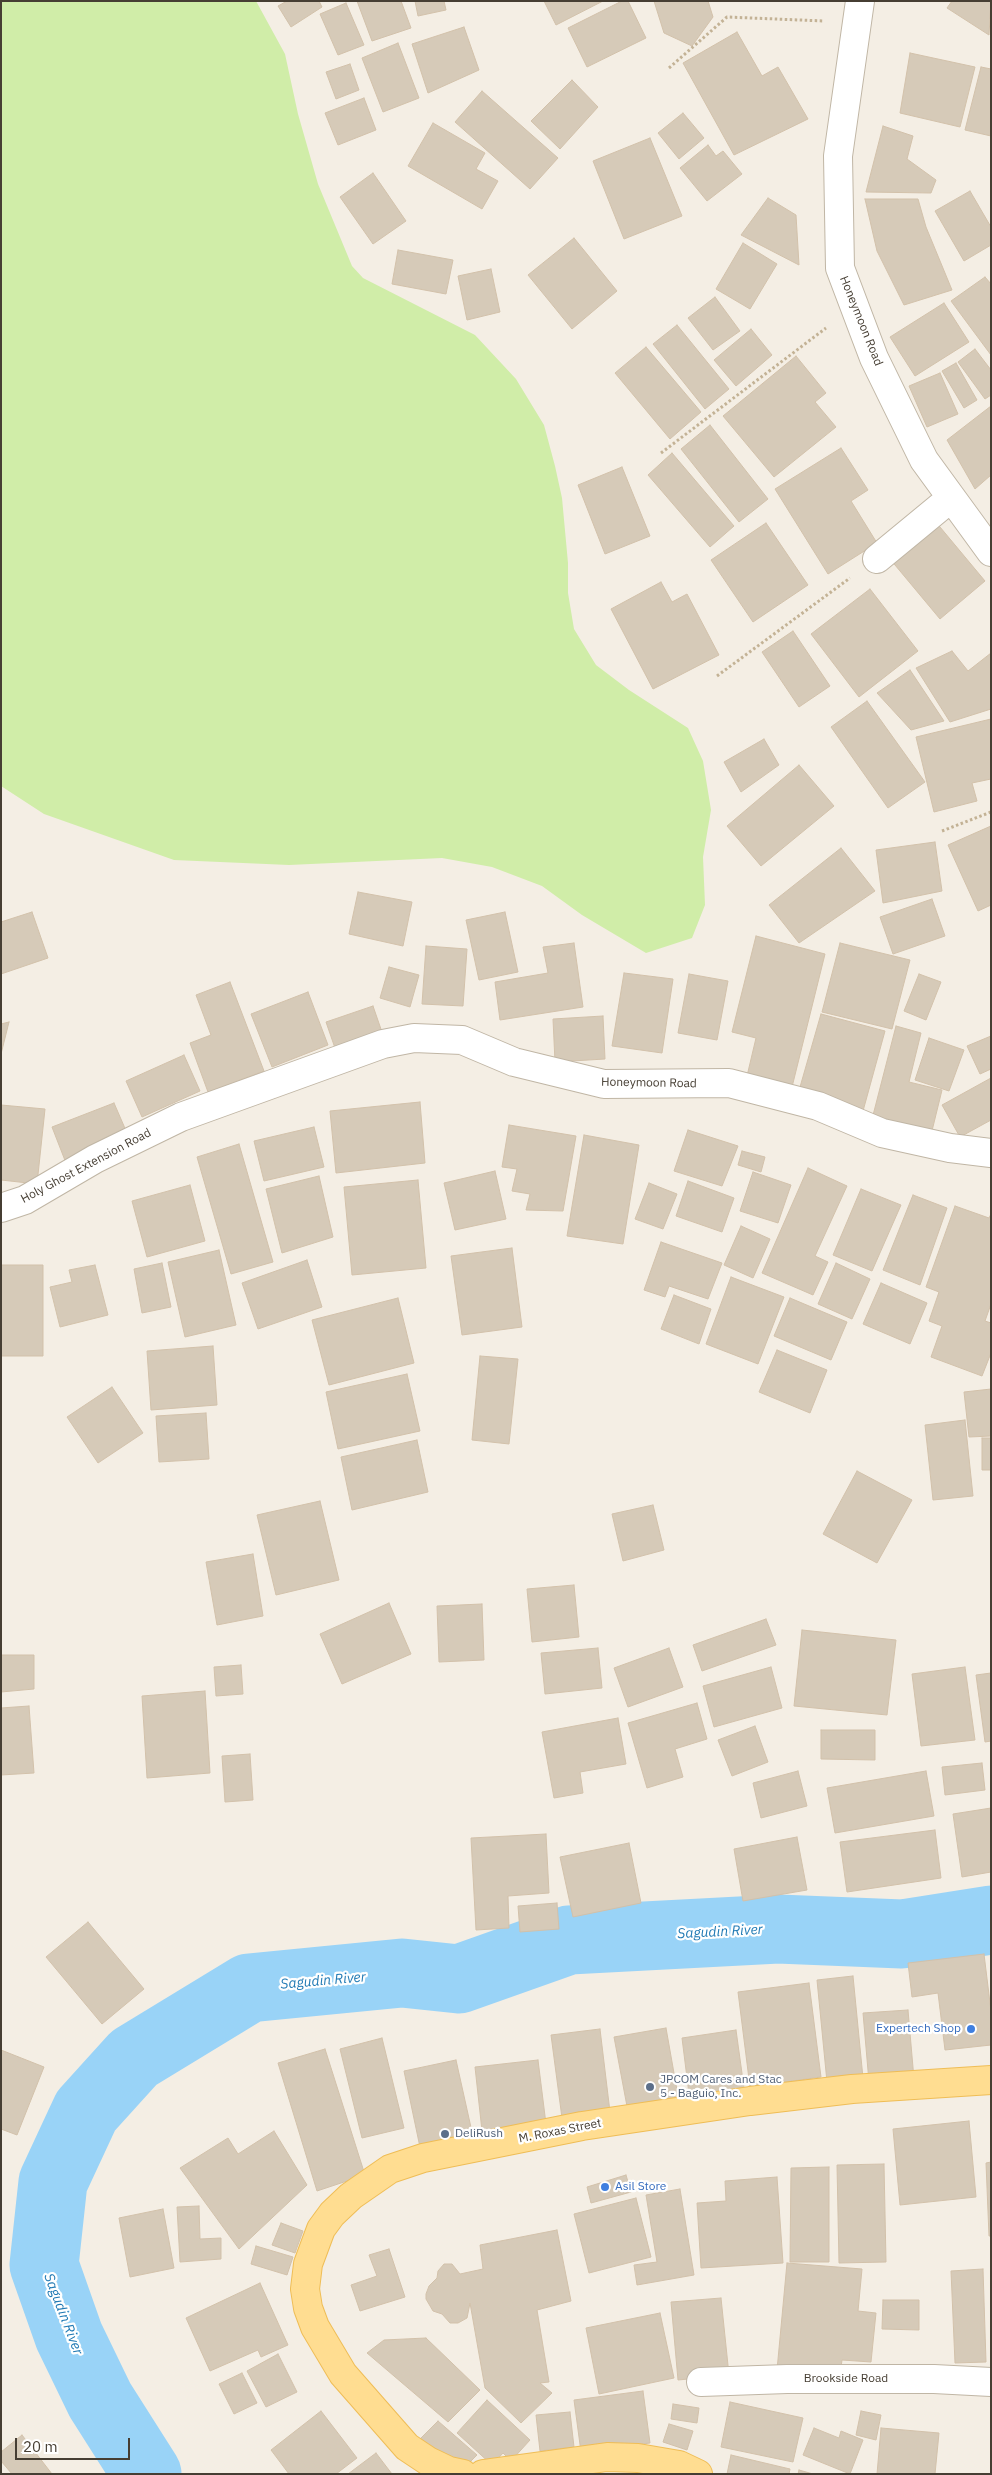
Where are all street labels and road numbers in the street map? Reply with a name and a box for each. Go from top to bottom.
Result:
street label: Honeymoon Road [836,274,886,368]
street label: Honeymoon Road [601,1075,697,1091]
street label: Holy Ghost Extension Road [18,1126,154,1206]
street label: M. Roxas Street [517,2116,603,2146]
street label: Brookside Road [804,2372,888,2386]

